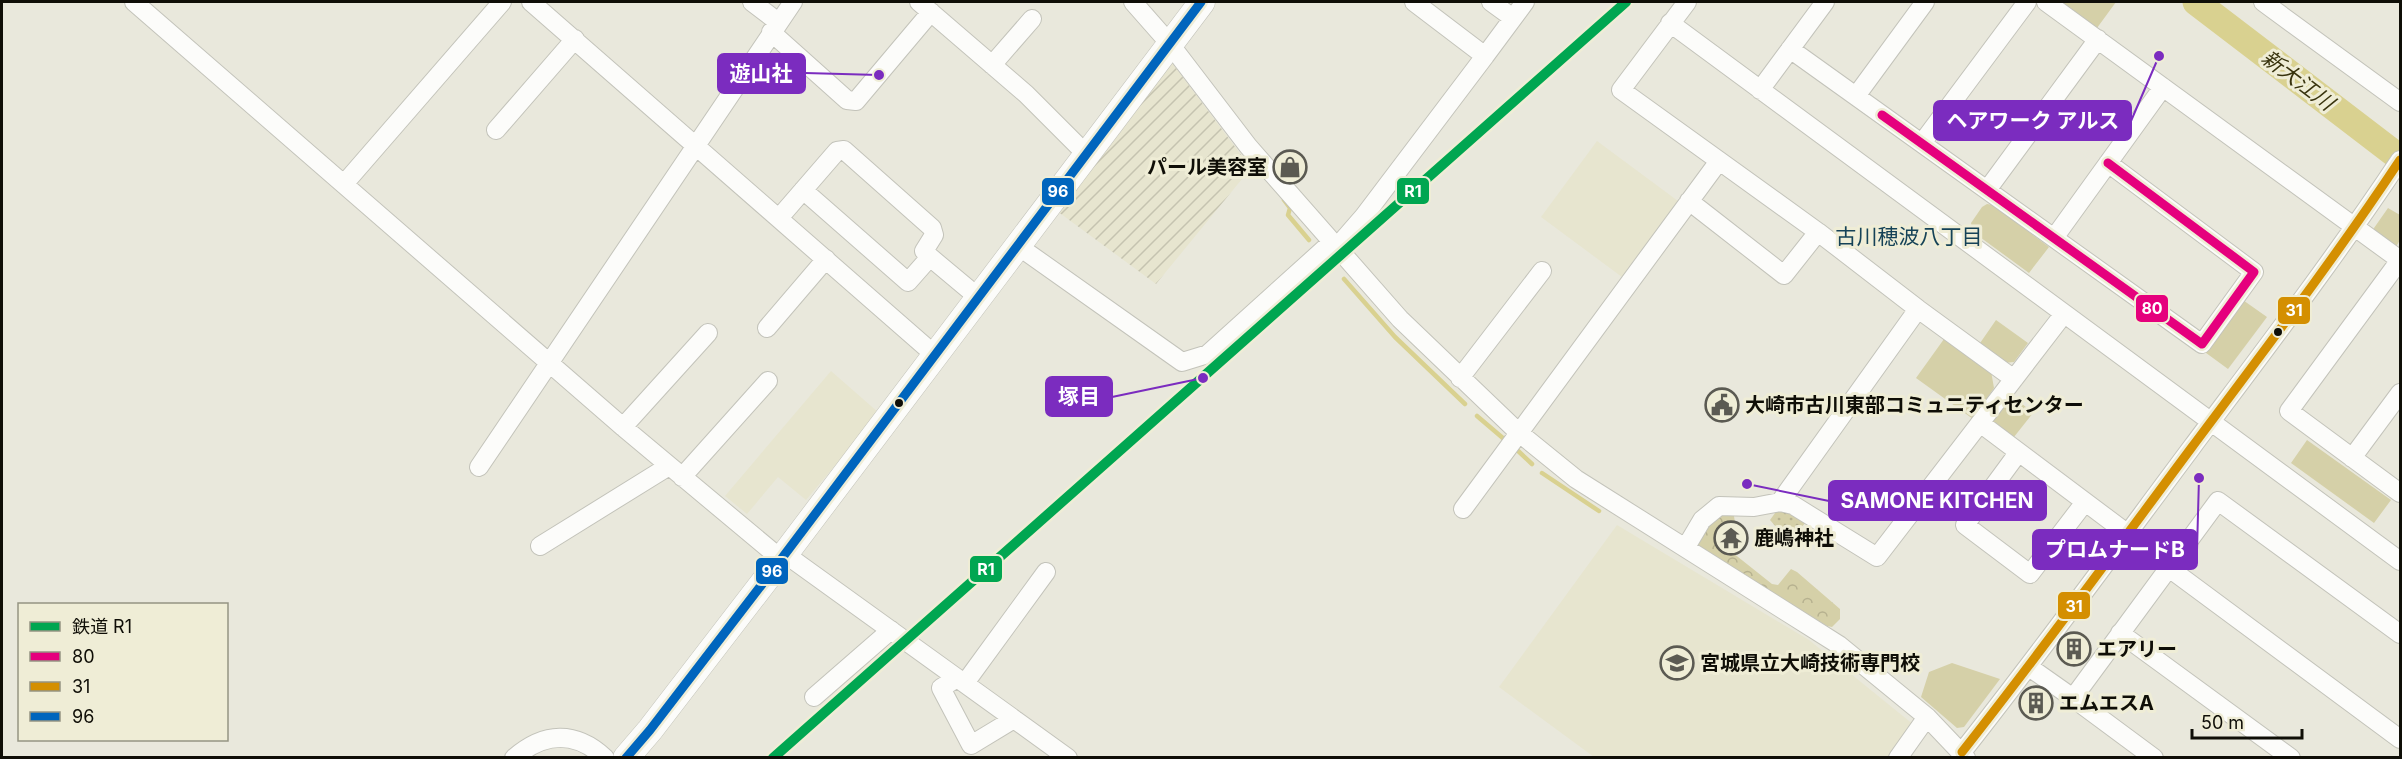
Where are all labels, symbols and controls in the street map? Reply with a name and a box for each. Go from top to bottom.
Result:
water label: 新大江川 [2257,45,2341,116]
callout: 遊山社 [718,54,805,93]
text: 遊山社 [730,61,793,86]
callout: ヘアワーク アルス [1934,101,2131,140]
text: ヘアワーク アルス [1947,108,2119,133]
shop icon: パール美容室 [1272,149,1308,185]
place label: パール美容室 [1147,155,1267,179]
line badge: 96 [1041,177,1075,206]
line badge: R1 [1396,177,1430,205]
text: 96 [1048,181,1068,201]
text: R1 [1404,181,1422,201]
district label: 古川穂波八丁目 [1836,224,1983,249]
line badge: 80 [2135,294,2169,323]
line badge: 31 [2277,296,2311,325]
text: 80 [2141,298,2163,318]
text: 31 [2285,300,2303,320]
unlabelled marker [2272,326,2284,338]
callout: 塚目 [1046,377,1112,416]
text: 塚目 [1058,384,1100,409]
public building icon: 大崎市古川東部コミュニティセンター [1704,387,1740,423]
place label: 大崎市古川東部コミュニティセンター [1745,393,2084,417]
unlabelled marker [893,397,905,409]
callout: SAMONE KITCHEN [1829,481,2046,520]
text: SAMONE KITCHEN [1841,488,2033,513]
temple icon: 鹿嶋神社 [1713,520,1749,556]
place label: 鹿嶋神社 [1754,526,1834,550]
callout: プロムナードB [2033,530,2197,569]
text: プロムナードB [2045,537,2185,562]
line badge: R1 [969,555,1003,583]
line badge: 96 [755,557,789,585]
text: R1 [977,559,995,579]
text: 96 [762,561,782,581]
line badge: 31 [2057,591,2091,620]
text: 31 [2065,596,2083,616]
legend [18,603,228,741]
text: 鉄道 R1 [72,616,132,637]
building icon: エアリー [2056,631,2092,667]
place label: エアリー [2097,637,2177,661]
school or university icon: 宮城県立大崎技術専門校 [1659,645,1695,681]
text: 80 [72,646,95,667]
place label: 宮城県立大崎技術専門校 [1700,651,1920,675]
text: 31 [72,676,90,697]
building icon: エムエスA [2018,685,2054,721]
place label: エムエスA [2059,691,2154,715]
scale bar [2192,702,2302,740]
text: 96 [72,706,94,727]
text: 50 m [2201,712,2244,733]

